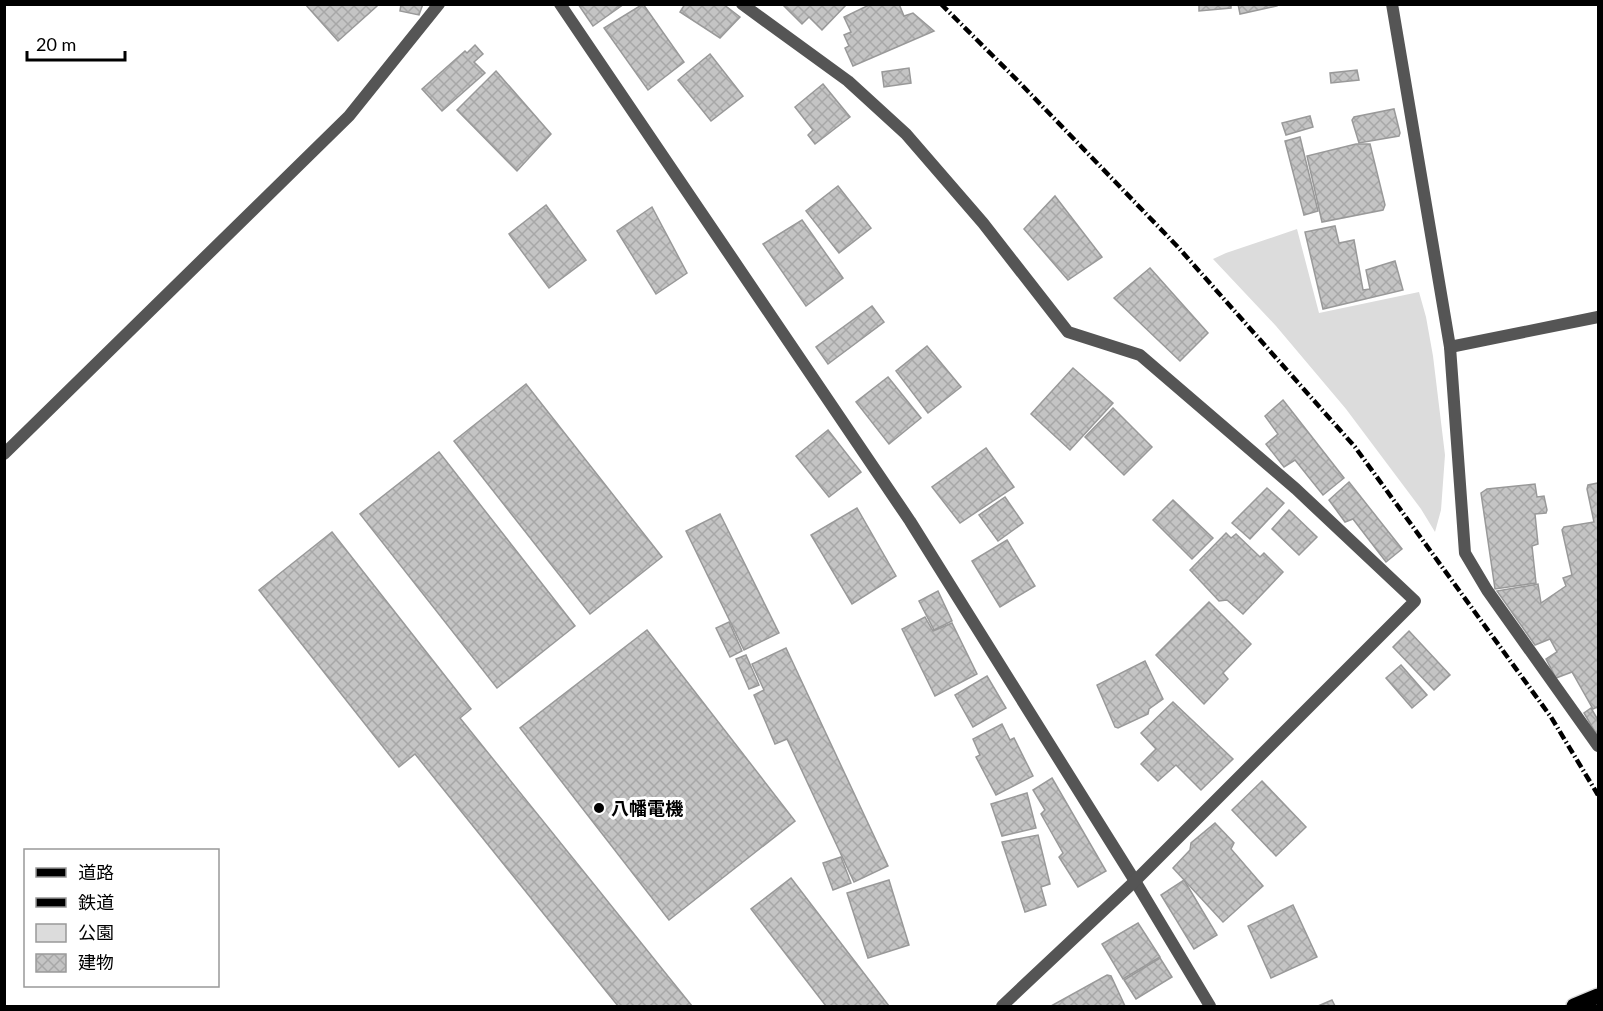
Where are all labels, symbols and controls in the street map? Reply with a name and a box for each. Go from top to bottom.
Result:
scale bar [27,24,124,62]
text: 20 m [36,33,76,55]
place label: 八幡電機 [611,797,684,819]
marker: 八幡電機 [592,801,606,815]
legend [24,849,219,987]
text: 道路 [78,861,114,883]
text: 鉄道 [78,891,114,913]
text: 公園 [78,921,114,943]
text: 建物 [78,951,114,973]

